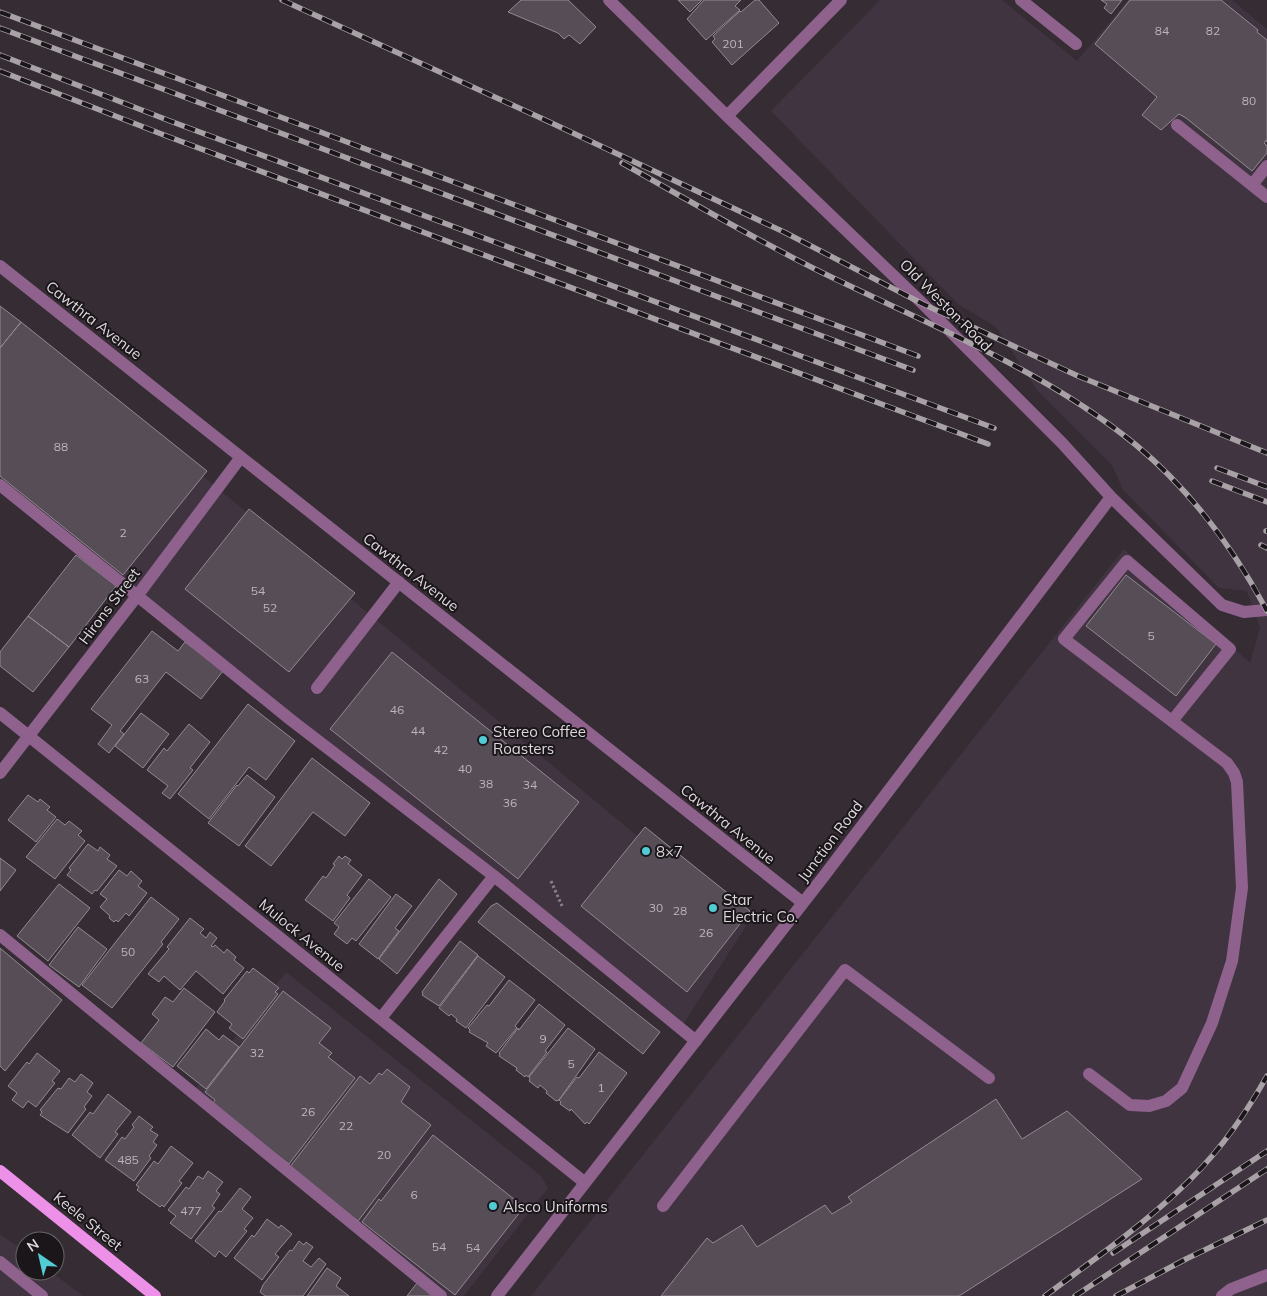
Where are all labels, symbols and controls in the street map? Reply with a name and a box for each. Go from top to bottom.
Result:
house number: 84 [1155,23,1169,38]
house number: 82 [1206,23,1220,38]
house number: 201 [722,36,744,51]
house number: 80 [1242,93,1256,108]
street label: Old Weston Road [896,255,996,355]
street label: Cawthra Avenue [42,277,146,363]
house number: 88 [54,439,68,454]
house number: 2 [119,525,127,540]
street label: Cawthra Avenue [359,529,463,615]
street label: Hirons Street [74,564,144,648]
house number: 54 [251,583,265,598]
house number: 52 [263,600,277,615]
house number: 5 [1147,628,1155,643]
house number: 63 [135,671,149,686]
house number: 46 [390,702,404,717]
place label: Stereo Coffee Roasters [493,722,586,758]
house number: 44 [411,723,425,738]
marker: Stereo Coffee Roasters [477,734,489,746]
house number: 42 [434,742,448,757]
house number: 40 [458,761,472,776]
house number: 38 [479,776,493,791]
house number: 34 [523,777,537,792]
street label: Cawthra Avenue [677,780,779,868]
house number: 36 [503,795,517,810]
street label: Junction Road [793,797,867,885]
place label: 8×7 [656,842,683,861]
marker: 8×7 [640,845,652,857]
place label: Star Electric Co. [723,890,798,926]
street label: Mulock Avenue [255,895,349,975]
house number: 30 [649,900,663,915]
marker: Star Electric Co. [707,902,719,914]
house number: 28 [673,903,687,918]
house number: 26 [699,925,713,940]
house number: 50 [121,944,135,959]
house number: 9 [539,1031,547,1046]
house number: 32 [250,1045,264,1060]
house number: 5 [567,1056,575,1071]
house number: 1 [597,1080,605,1095]
house number: 26 [301,1104,315,1119]
house number: 22 [339,1118,353,1133]
house number: 20 [377,1147,391,1162]
house number: 485 [117,1152,139,1167]
house number: 6 [410,1187,418,1202]
street label: Keele Street [50,1188,126,1254]
place label: Alsco Uniforms [503,1197,608,1216]
marker: Alsco Uniforms [487,1200,499,1212]
house number: 477 [180,1203,202,1218]
north arrow [15,1231,65,1281]
text: N [23,1235,42,1256]
house number: 54 [432,1239,446,1254]
house number: 54 [466,1240,480,1255]

